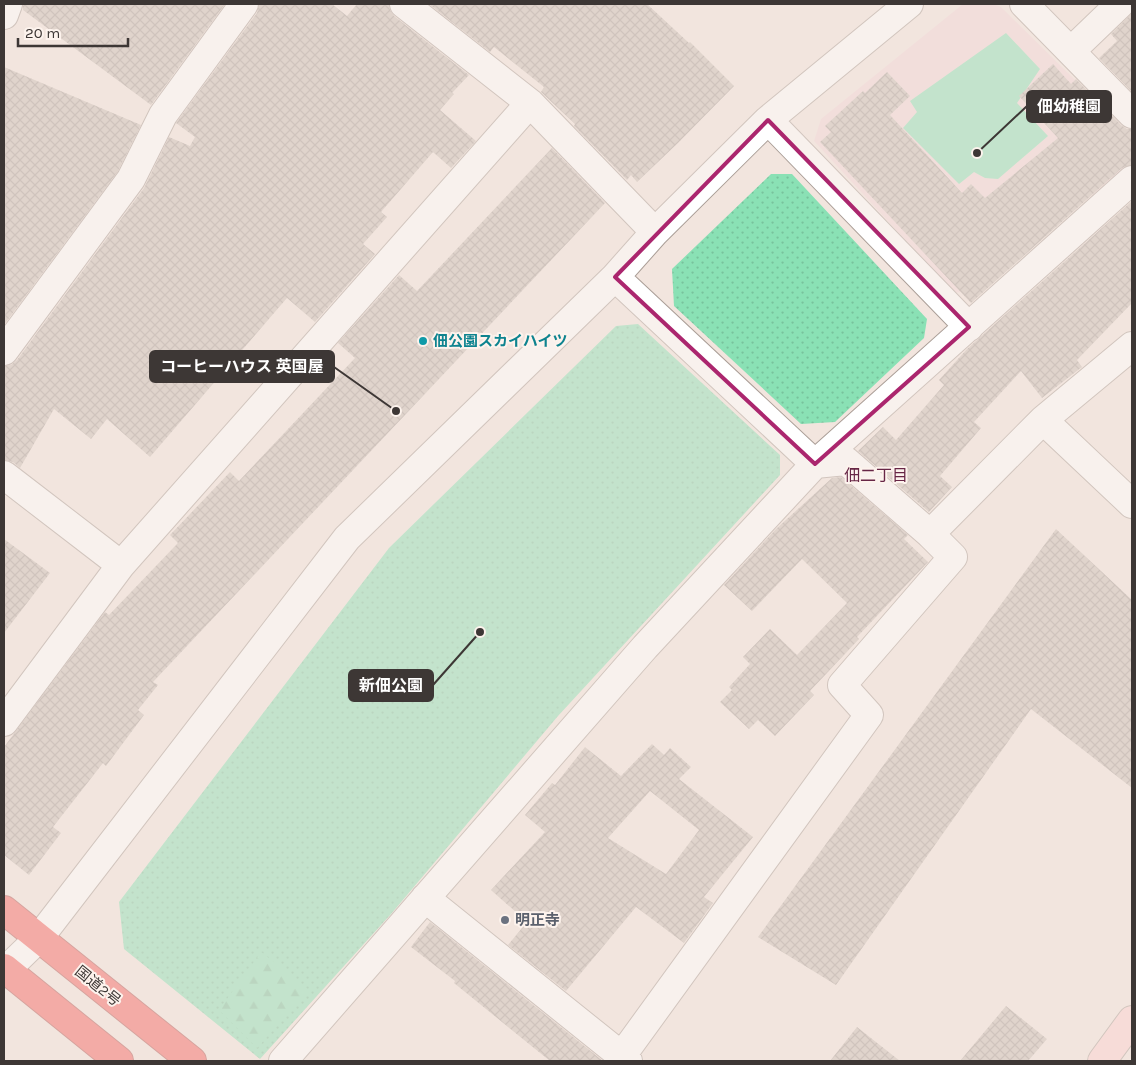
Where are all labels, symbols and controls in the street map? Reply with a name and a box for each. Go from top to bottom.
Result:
scale bar [18,15,128,47]
text: 20 m [25,24,60,42]
callout: 佃幼稚園 [1027,91,1111,122]
text: 佃幼稚園 [1037,97,1101,116]
place label: 佃公園スカイハイツ [433,332,567,350]
marker: 佃公園スカイハイツ [417,335,429,347]
callout: コーヒーハウス 英国屋 [150,351,334,382]
text: コーヒーハウス 英国屋 [160,357,324,376]
district label: 佃二丁目 [844,466,908,485]
callout: 新佃公園 [349,670,433,701]
text: 新佃公園 [359,676,423,695]
place label: 明正寺 [515,911,560,929]
marker: 明正寺 [499,914,511,926]
street label: 国道2号 [71,962,125,1010]

